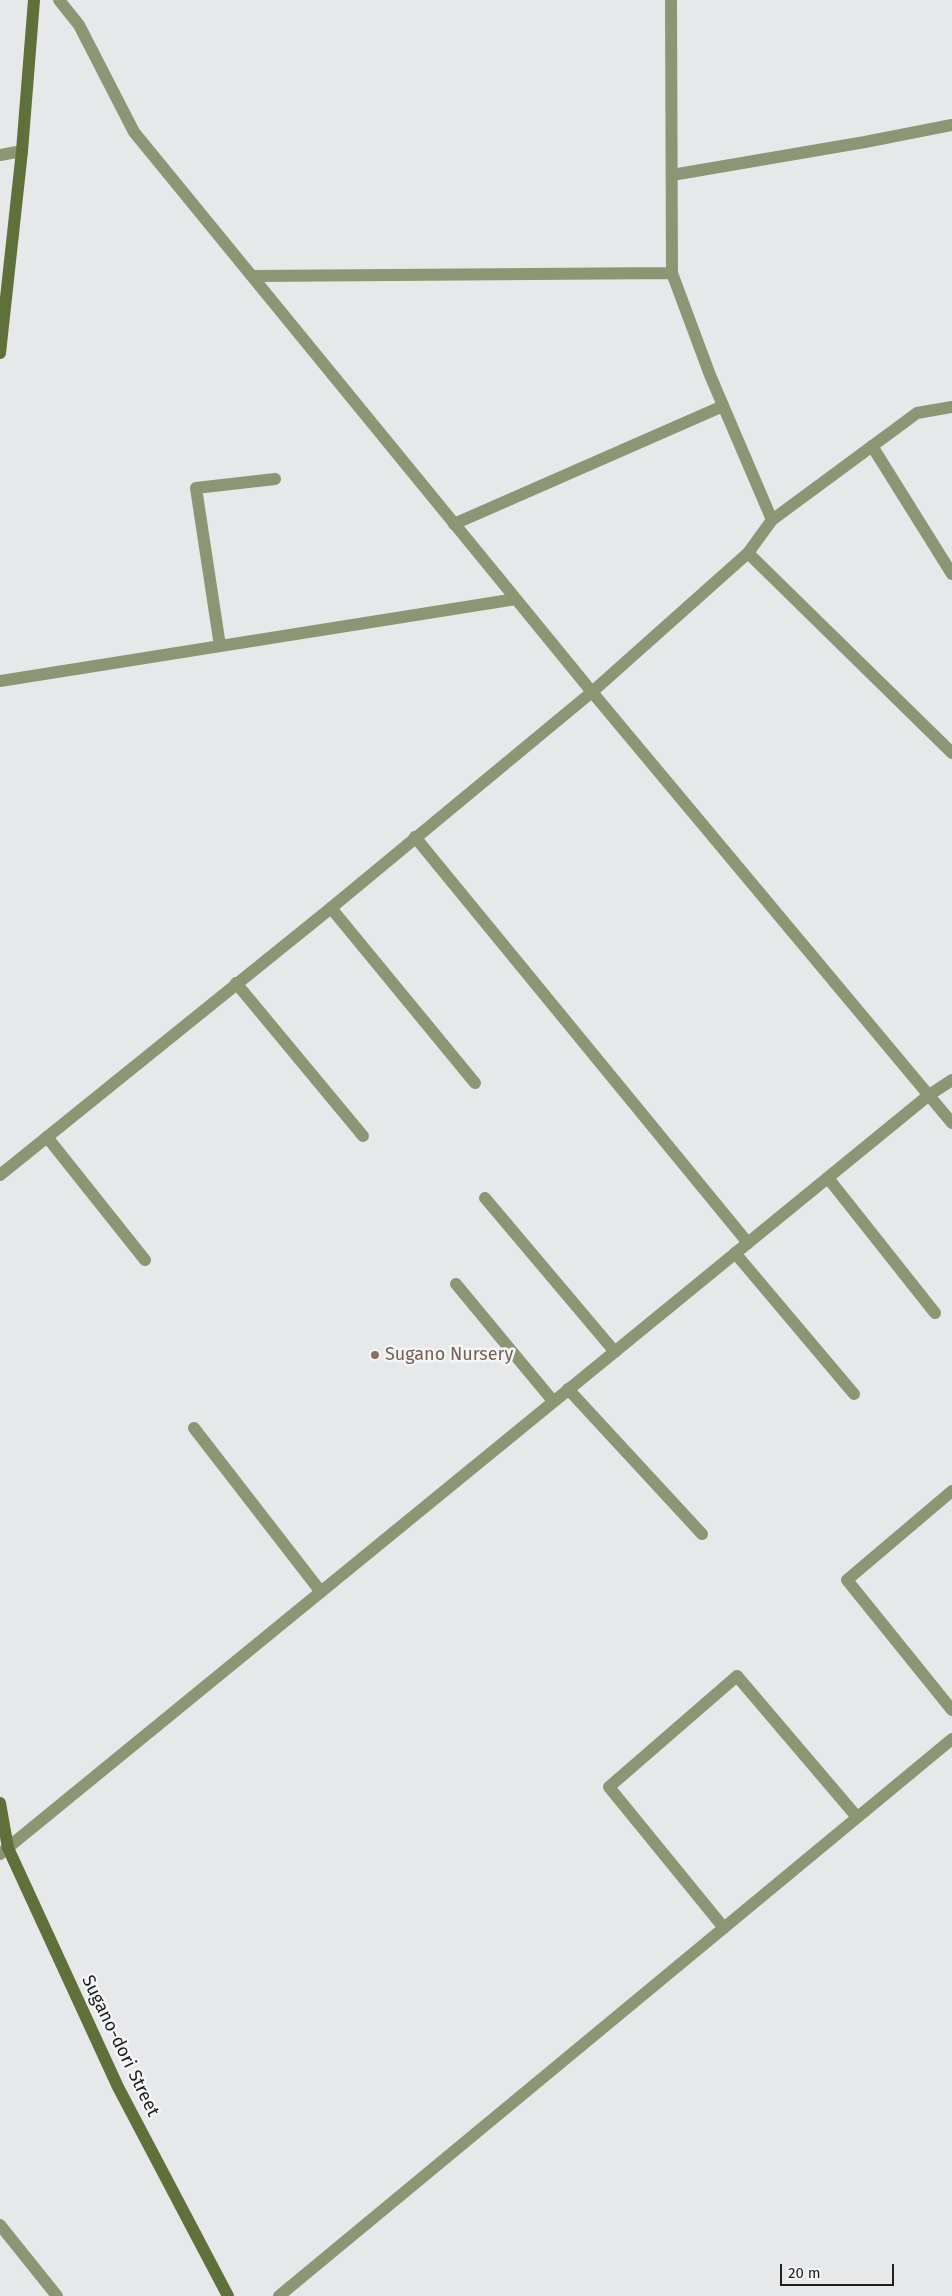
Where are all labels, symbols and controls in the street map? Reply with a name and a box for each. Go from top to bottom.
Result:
place label: Sugano Nursery [385,1344,513,1366]
marker: Sugano Nursery [369,1349,381,1361]
street label: Sugano-dori Street [76,1972,164,2120]
scale bar [782,2254,896,2286]
text: 20 m [788,2264,821,2282]

